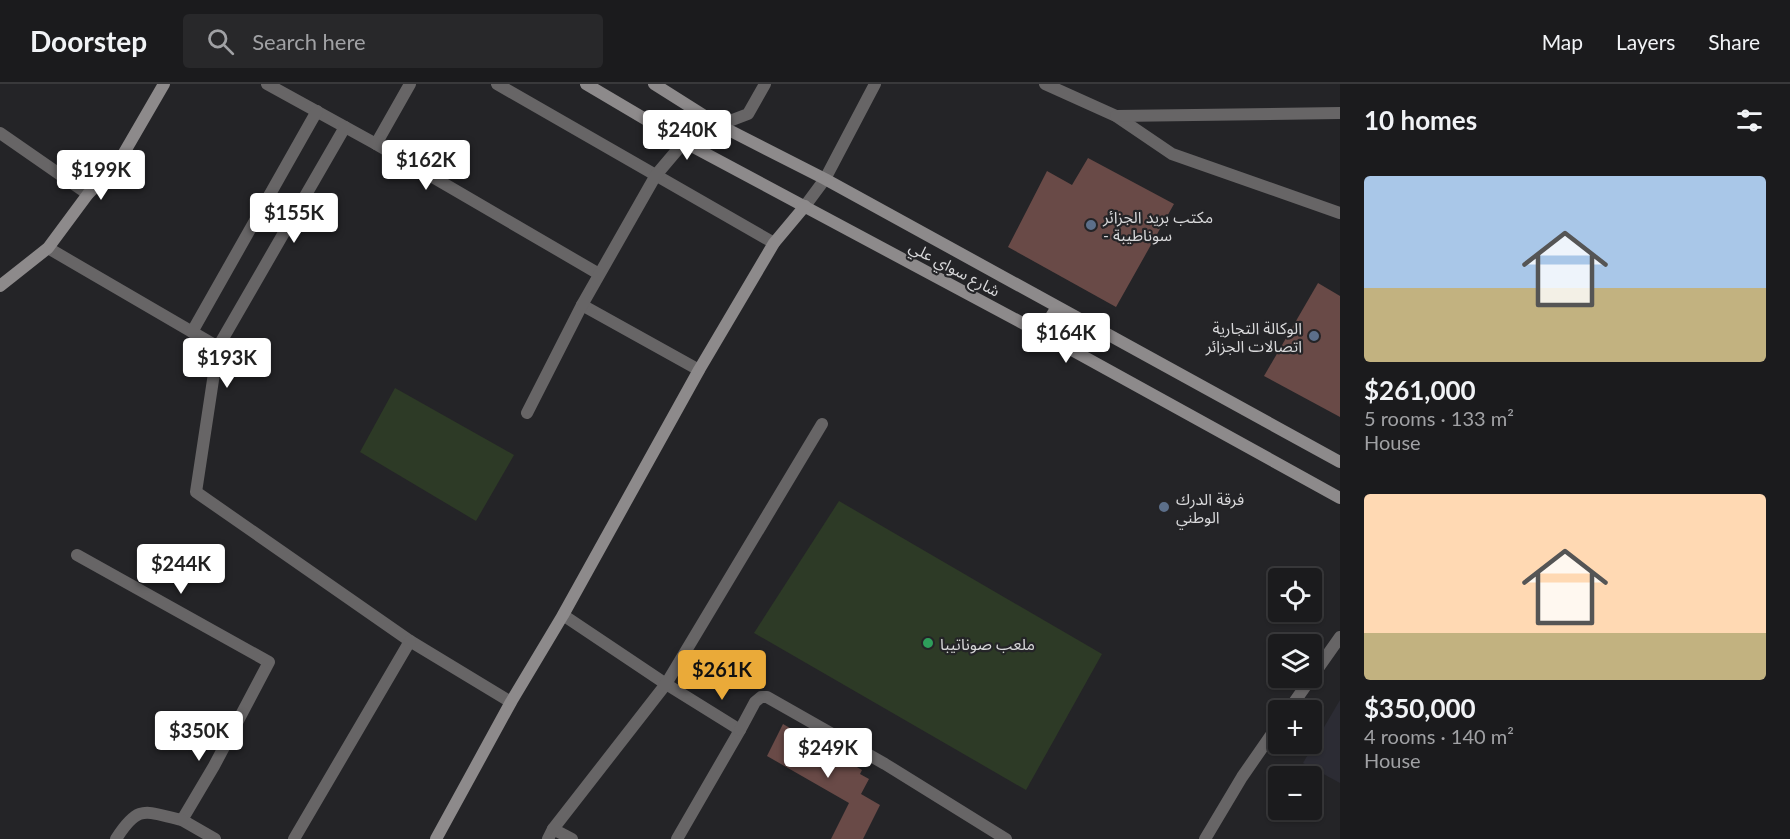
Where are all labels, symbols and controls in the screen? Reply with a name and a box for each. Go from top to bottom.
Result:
search box [183,14,603,68]
text: Doorstep [30,24,147,58]
icon: search [204,25,237,58]
text: Search here [252,28,366,55]
text: Map [1542,29,1583,54]
text: Layers [1616,29,1675,54]
text: Share [1708,29,1760,54]
text: 10 homes [1364,104,1477,136]
icon: filters [1733,104,1766,137]
pin: $240K [645,110,729,161]
text: $240K [657,117,717,141]
pin: $162K [384,140,468,191]
text: $162K [396,147,456,171]
pin: $199K [59,150,143,201]
text: $199K [71,157,131,181]
pin: $155K [252,193,336,244]
text: $155K [264,200,324,224]
place label: مكتب بريد الجزائر - سوناطيبة [1102,207,1213,245]
icon: home [1511,215,1619,323]
marker: مكتب بريد الجزائر - سوناطيبة [1084,218,1098,232]
street label: شارع سواي علي [904,236,1004,303]
pin: $164K [1024,313,1108,364]
place label: الوكالة التجارية اتصالات الجزائر [1205,318,1302,356]
text: $164K [1036,320,1096,344]
marker: الوكالة التجارية اتصالات الجزائر [1307,329,1321,343]
pin: $193K [185,338,269,389]
text: $193K [197,345,257,369]
text: $261,000 [1364,374,1476,406]
text: 5 rooms · 133 m² [1364,406,1514,430]
text: House [1364,430,1421,454]
place label: فرقة الدرك الوطني [1176,489,1244,529]
marker: فرقة الدرك الوطني [1157,500,1171,514]
icon: home [1511,533,1619,641]
pin: $244K [139,544,223,595]
text: $244K [151,551,211,575]
map controls [1268,568,1322,820]
button: locate [1268,568,1322,622]
place label: ملعب صوناتيبا [940,634,1035,654]
button: layers [1268,634,1322,688]
marker: ملعب صوناتيبا [921,636,935,650]
pin: $261K [680,650,764,701]
text: $261K [692,657,752,681]
text: $350,000 [1364,692,1476,724]
button: + [1268,700,1322,754]
pin: $350K [157,711,241,762]
text: $350K [169,718,229,742]
text: 4 rooms · 140 m² [1364,724,1514,748]
pin: $249K [786,728,870,779]
text: $249K [798,735,858,759]
text: House [1364,748,1421,772]
button: − [1268,766,1322,820]

